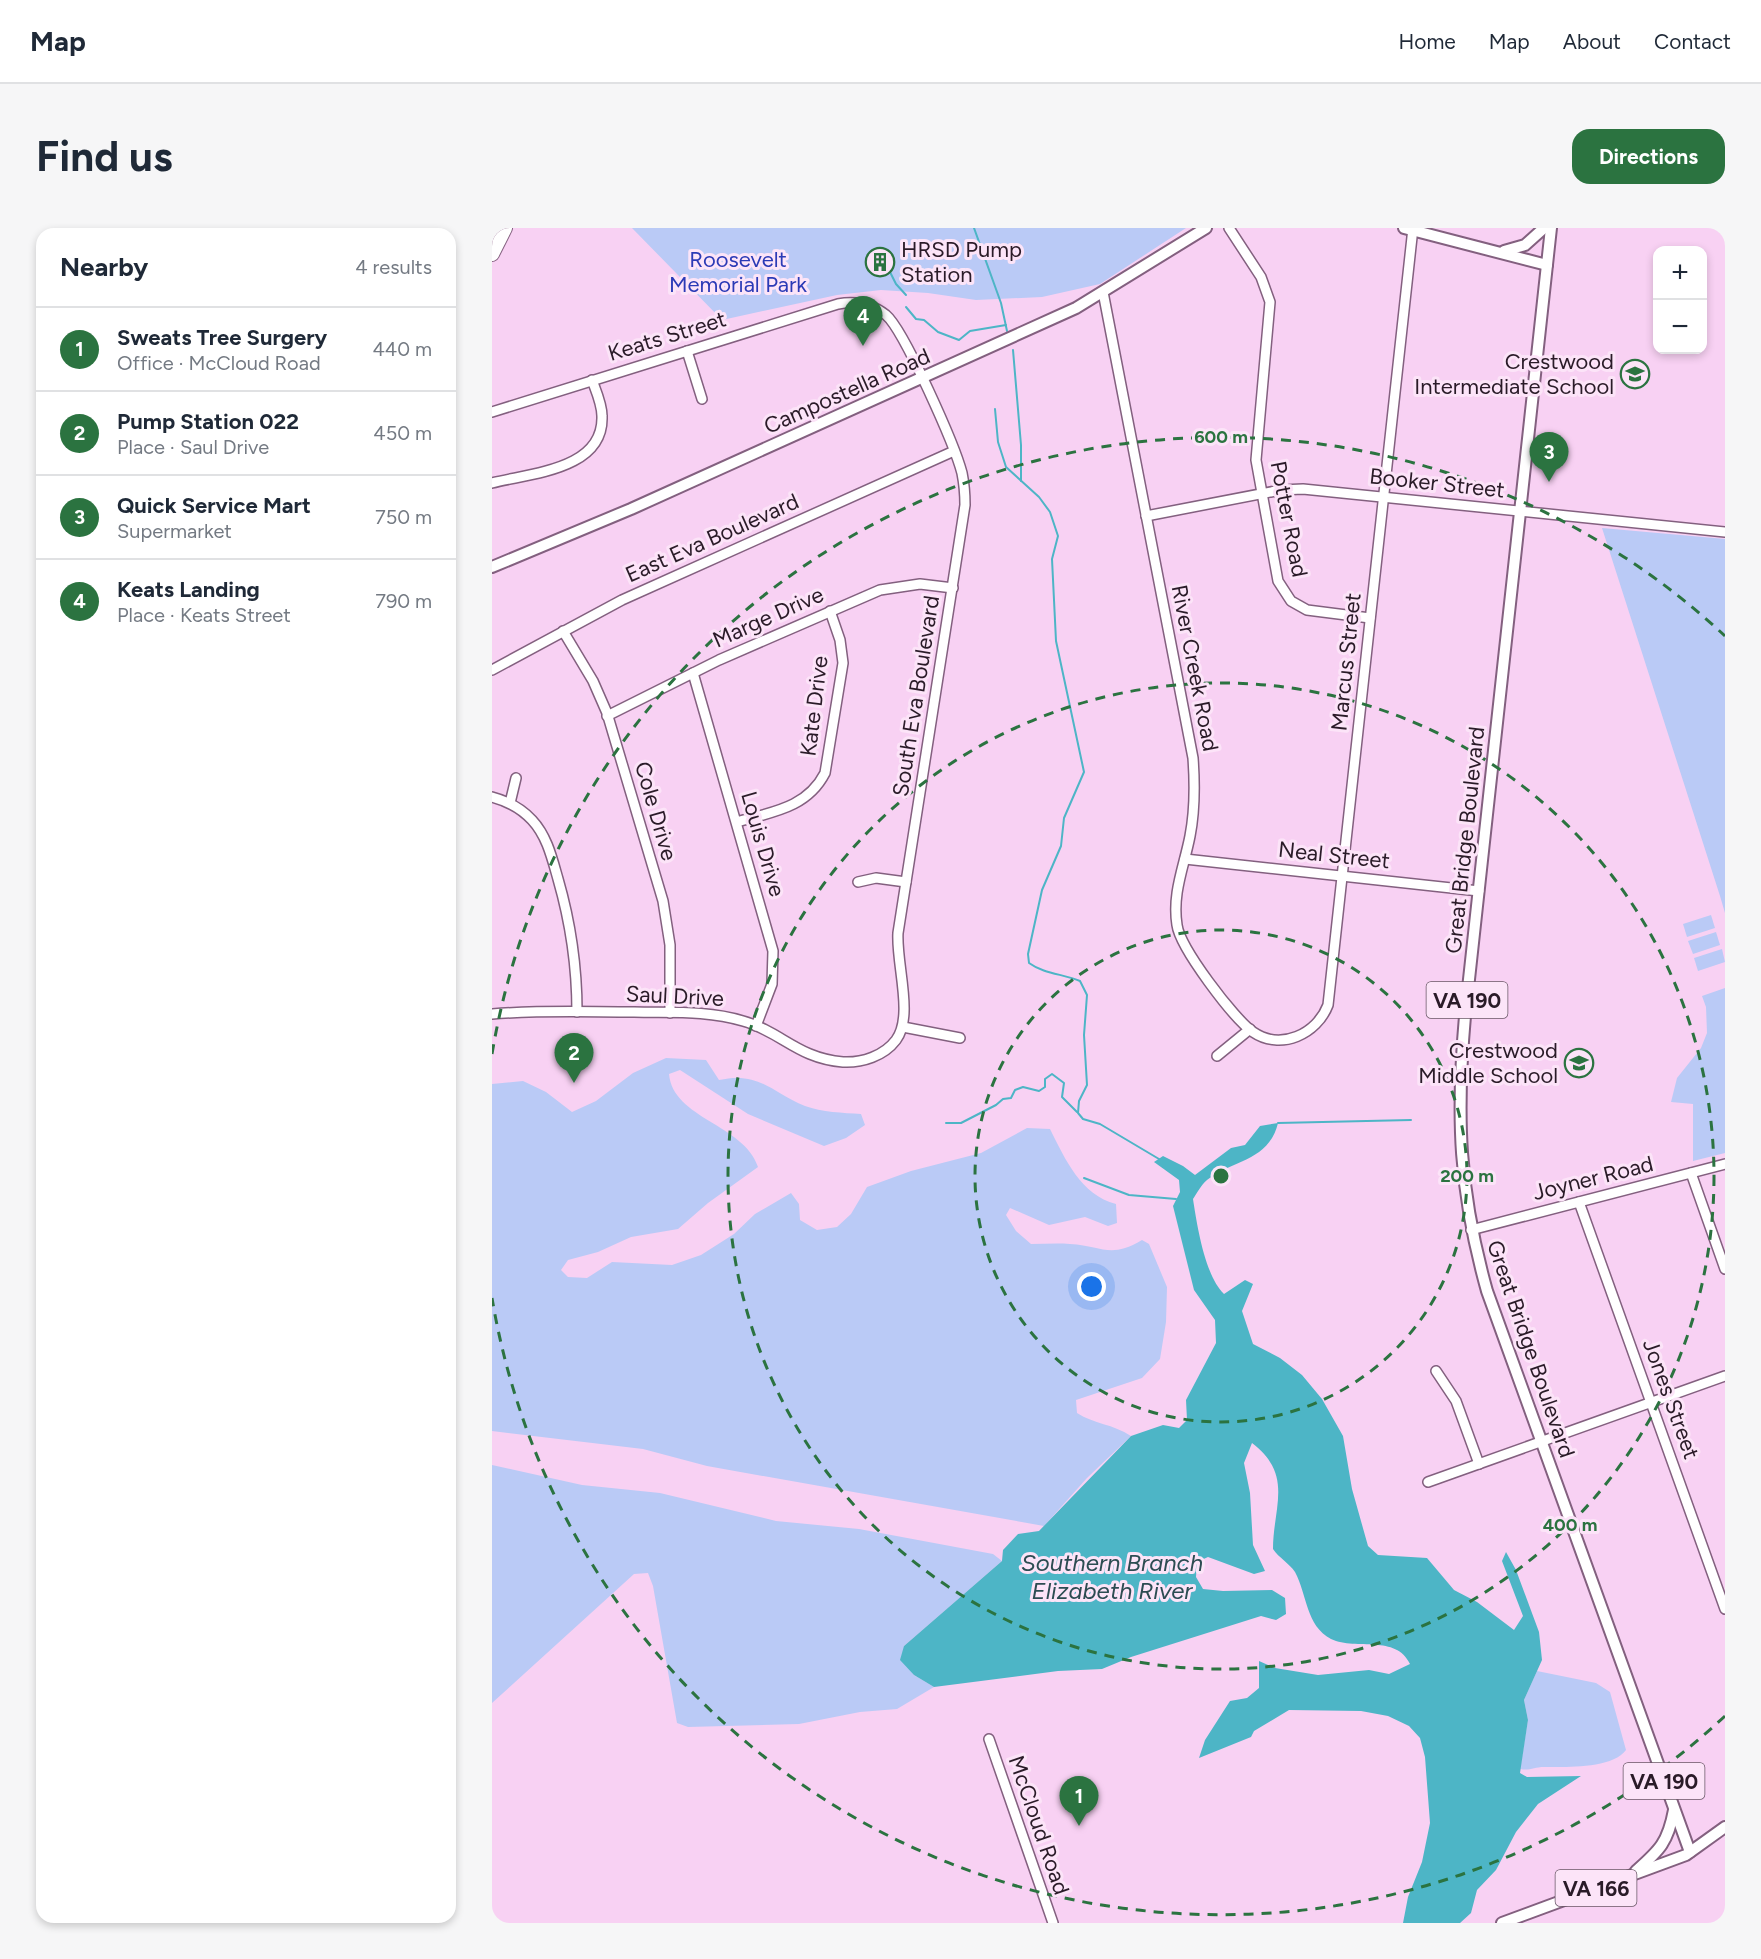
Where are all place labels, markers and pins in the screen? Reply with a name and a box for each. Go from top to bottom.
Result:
place label: HRSD Pump Station [901,236,1022,288]
building icon: HRSD Pump Station [864,246,896,278]
pin: 4 [844,296,883,346]
place label: Crestwood Intermediate School [1414,348,1614,400]
school or university icon: Crestwood Intermediate School [1619,358,1651,390]
pin: 3 [1530,432,1568,482]
pin: 2 [554,1034,593,1083]
place label: Crestwood Middle School [1418,1037,1558,1089]
school or university icon: Crestwood Middle School [1563,1047,1595,1079]
centre of rings [1211,1166,1231,1186]
pin: 1 [1060,1776,1098,1826]

